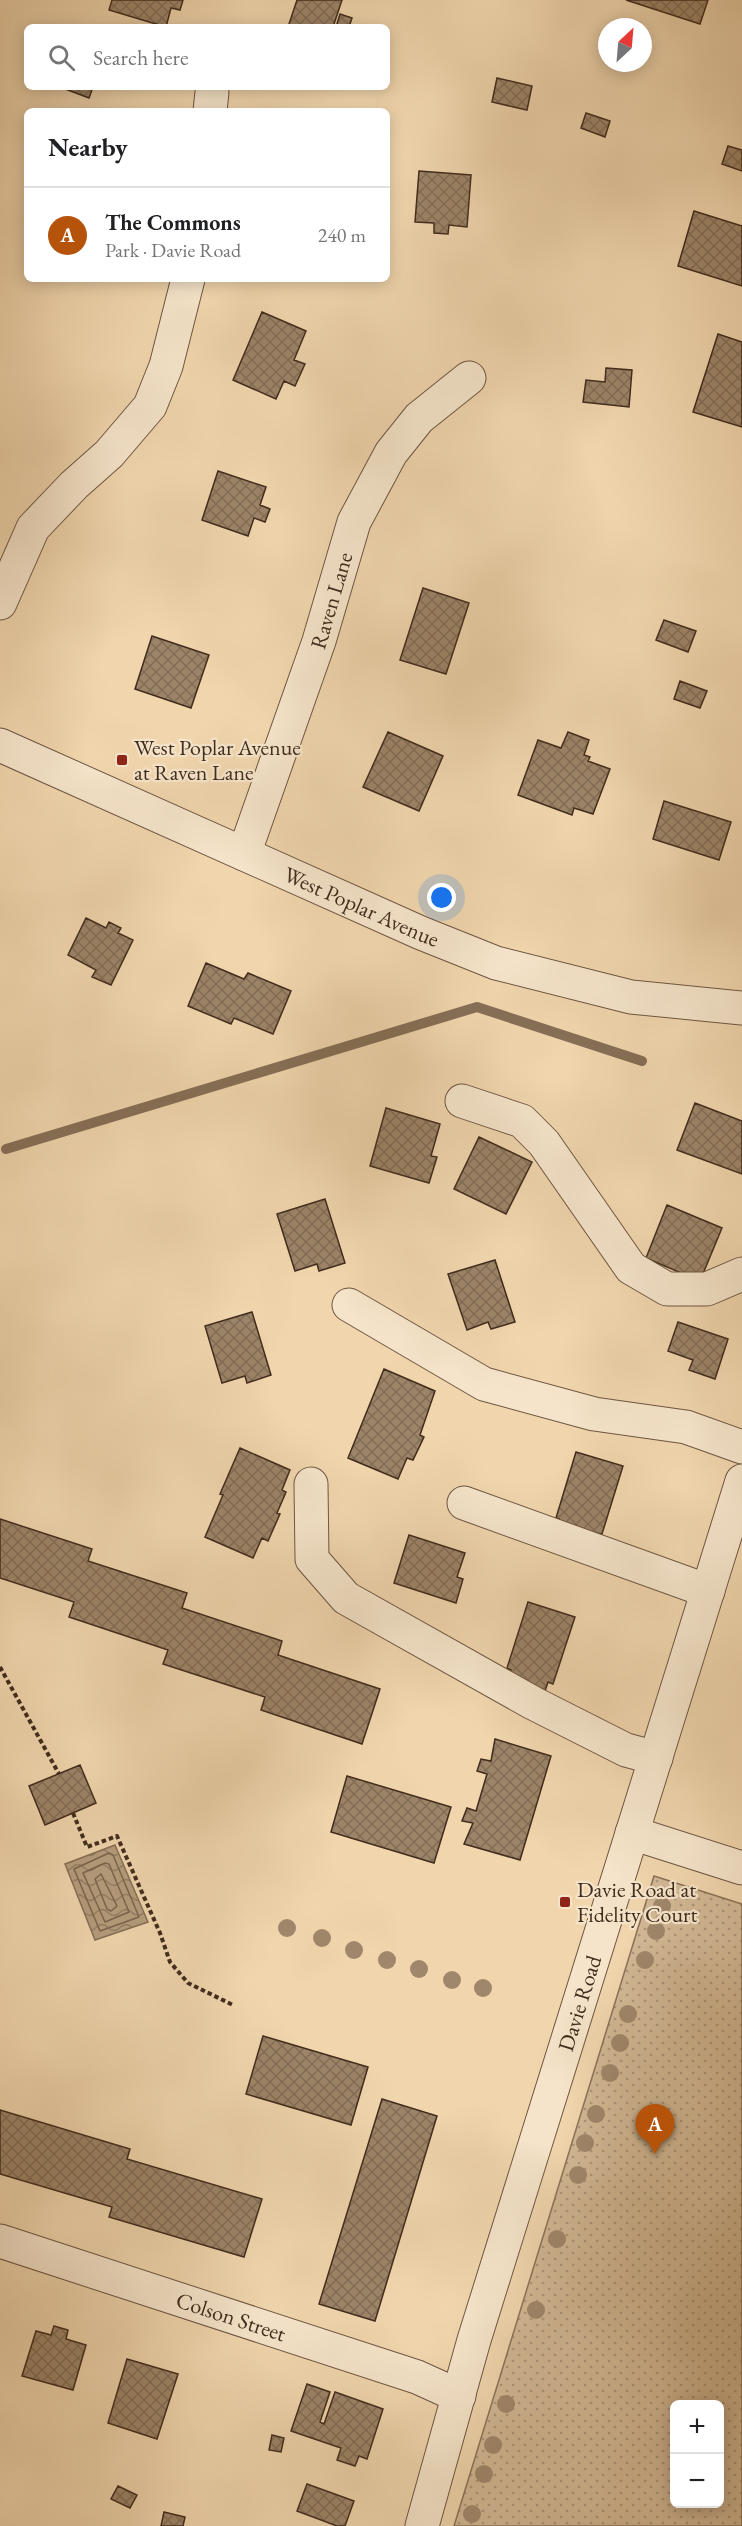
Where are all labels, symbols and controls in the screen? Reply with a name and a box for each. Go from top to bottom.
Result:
north arrow [598,18,652,72]
search box [24,24,390,90]
icon: search [45,41,78,74]
text: Search here [93,43,188,72]
text: Nearby [48,130,128,164]
text: The Commons [105,208,241,237]
text: A [60,222,75,248]
text: 240 m [318,222,366,248]
text: Park · Davie Road [105,237,241,263]
street label: Raven Lane [303,548,359,653]
place label: West Poplar Avenue at Raven Lane [134,733,301,787]
marker: West Poplar Avenue at Raven Lane [115,753,129,767]
street label: West Poplar Avenue [279,860,444,954]
your location [427,883,456,912]
place label: Davie Road at Fidelity Court [577,1875,697,1929]
marker: Davie Road at Fidelity Court [558,1895,572,1909]
street label: Davie Road [551,1951,608,2055]
pin: A [636,2104,674,2154]
street label: Colson Street [172,2285,290,2348]
map controls [670,2400,724,2508]
button: + [670,2400,724,2454]
button: − [670,2454,724,2508]

